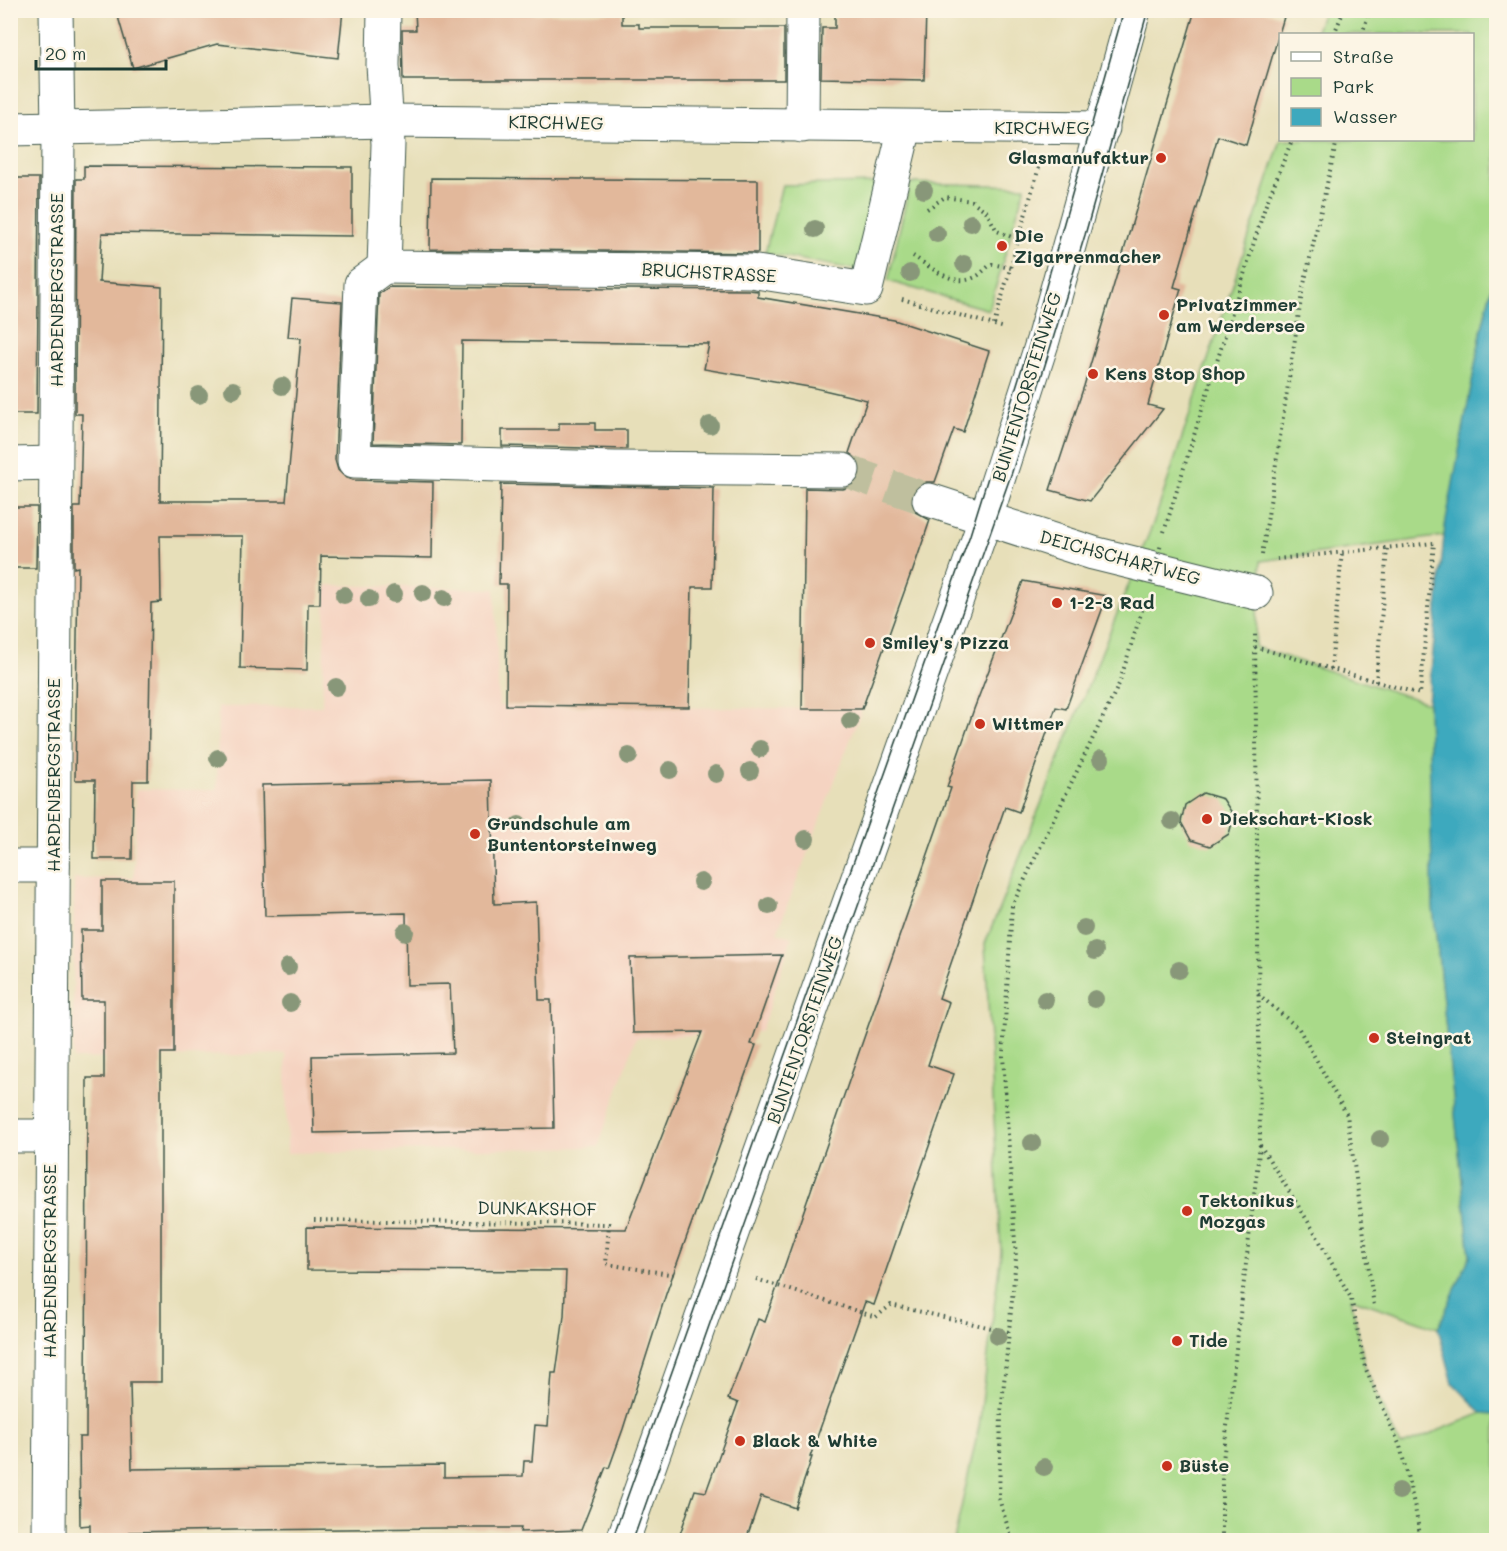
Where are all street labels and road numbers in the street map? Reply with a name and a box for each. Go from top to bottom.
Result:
street label: KIRCHWEG [508,109,604,135]
street label: KIRCHWEG [994,115,1090,139]
street label: HARDENBERGSTRASSE [44,193,68,387]
street label: BRUCHSTRASSE [641,256,777,288]
street label: BUNTENTORSTEINWEG [986,289,1066,484]
street label: DEICHSCHARTWEG [1037,524,1203,590]
street label: HARDENBERGSTRASSE [41,678,65,872]
street label: BUNTENTORSTEINWEG [761,933,847,1127]
street label: HARDENBERGSTRASSE [37,1164,61,1358]
street label: DUNKAKSHOF [477,1195,597,1221]

